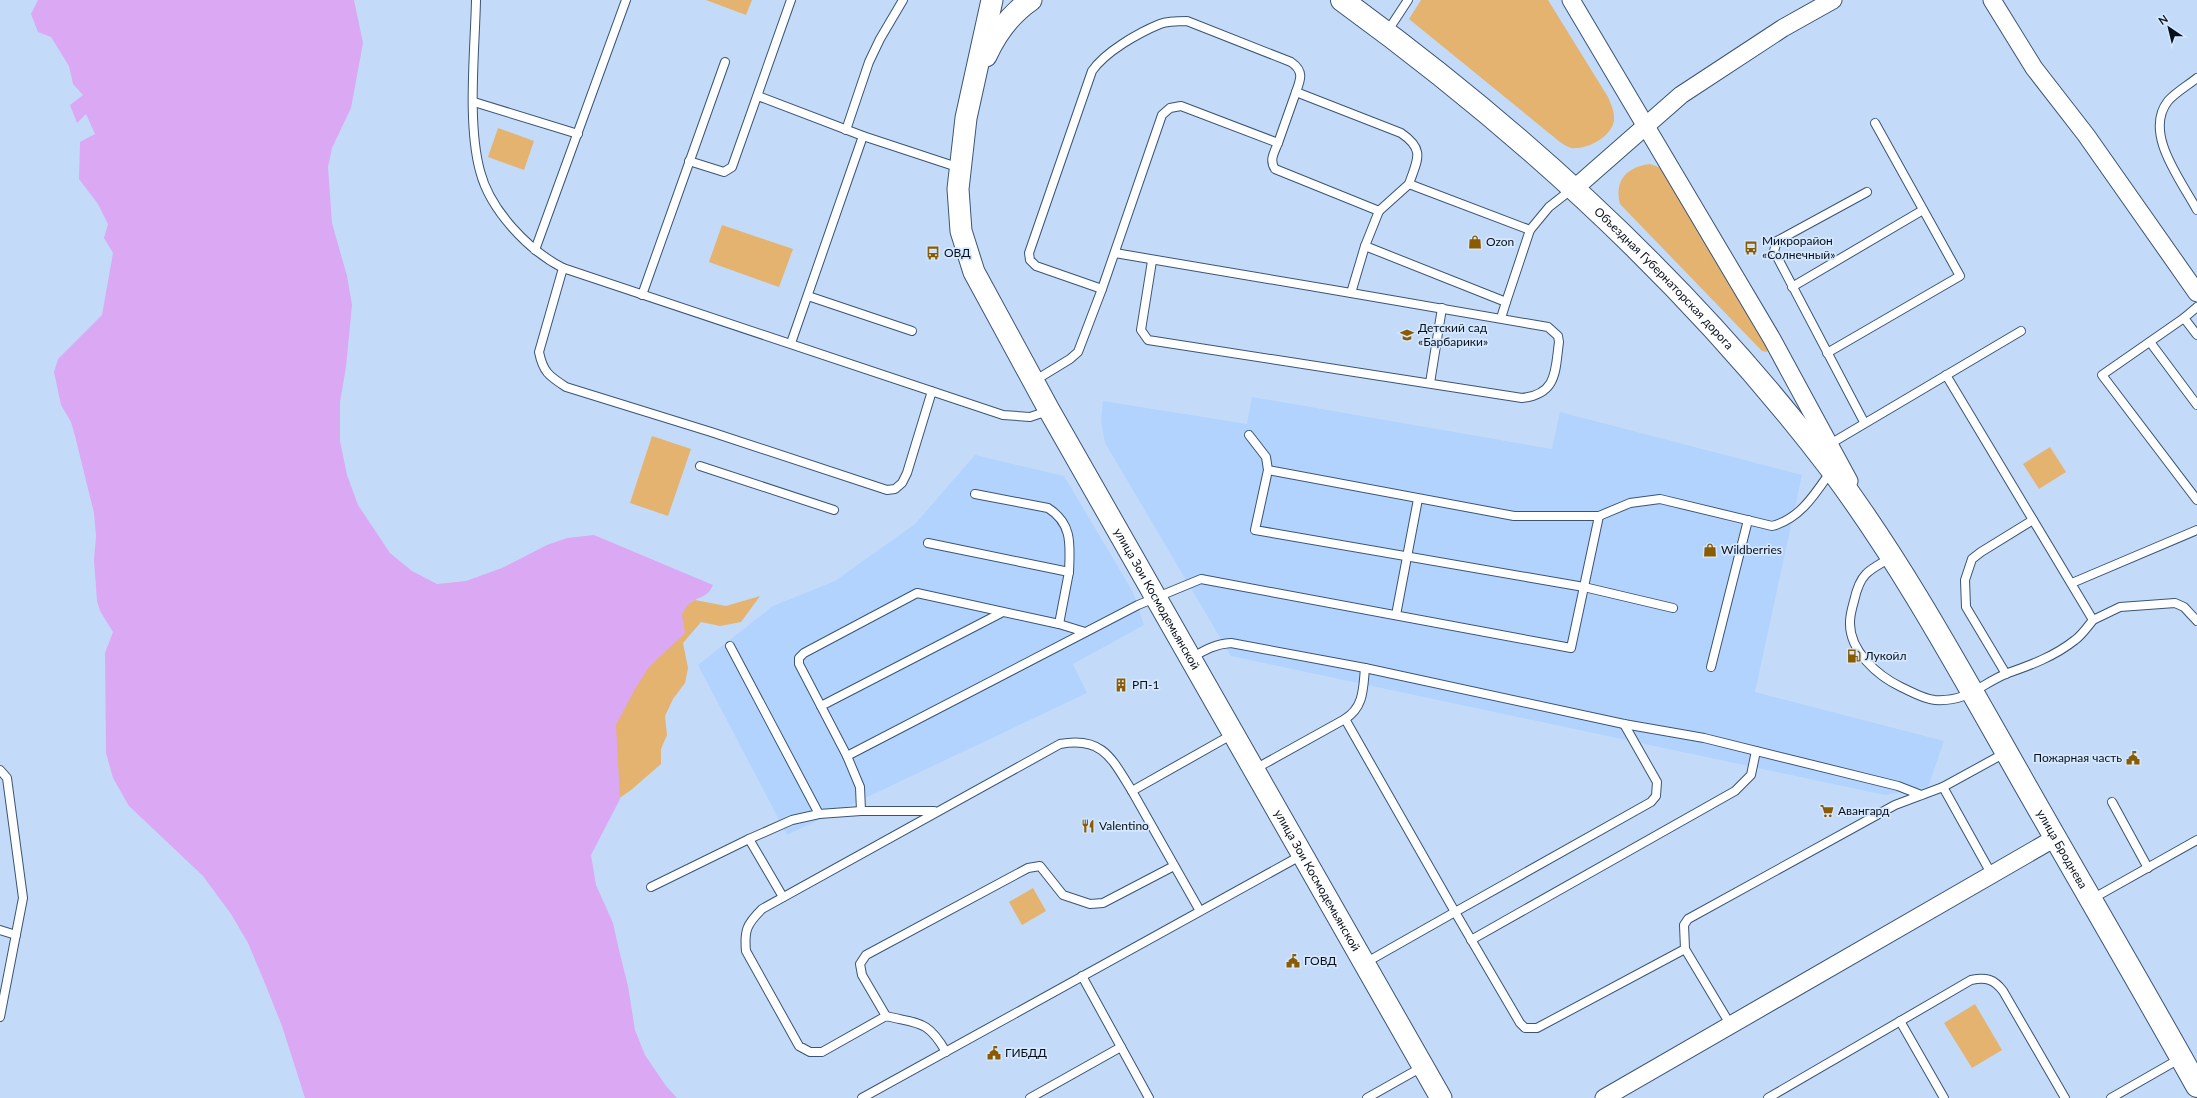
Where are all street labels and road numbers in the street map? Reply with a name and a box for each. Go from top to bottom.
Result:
street label: Объездная Губернаторская дорога [1591,204,1737,352]
street label: улица Зои Космодемьянской [1111,525,1203,672]
street label: улица Зои Космодемьянской [1271,807,1364,954]
street label: улица Броднева [2034,807,2091,891]

